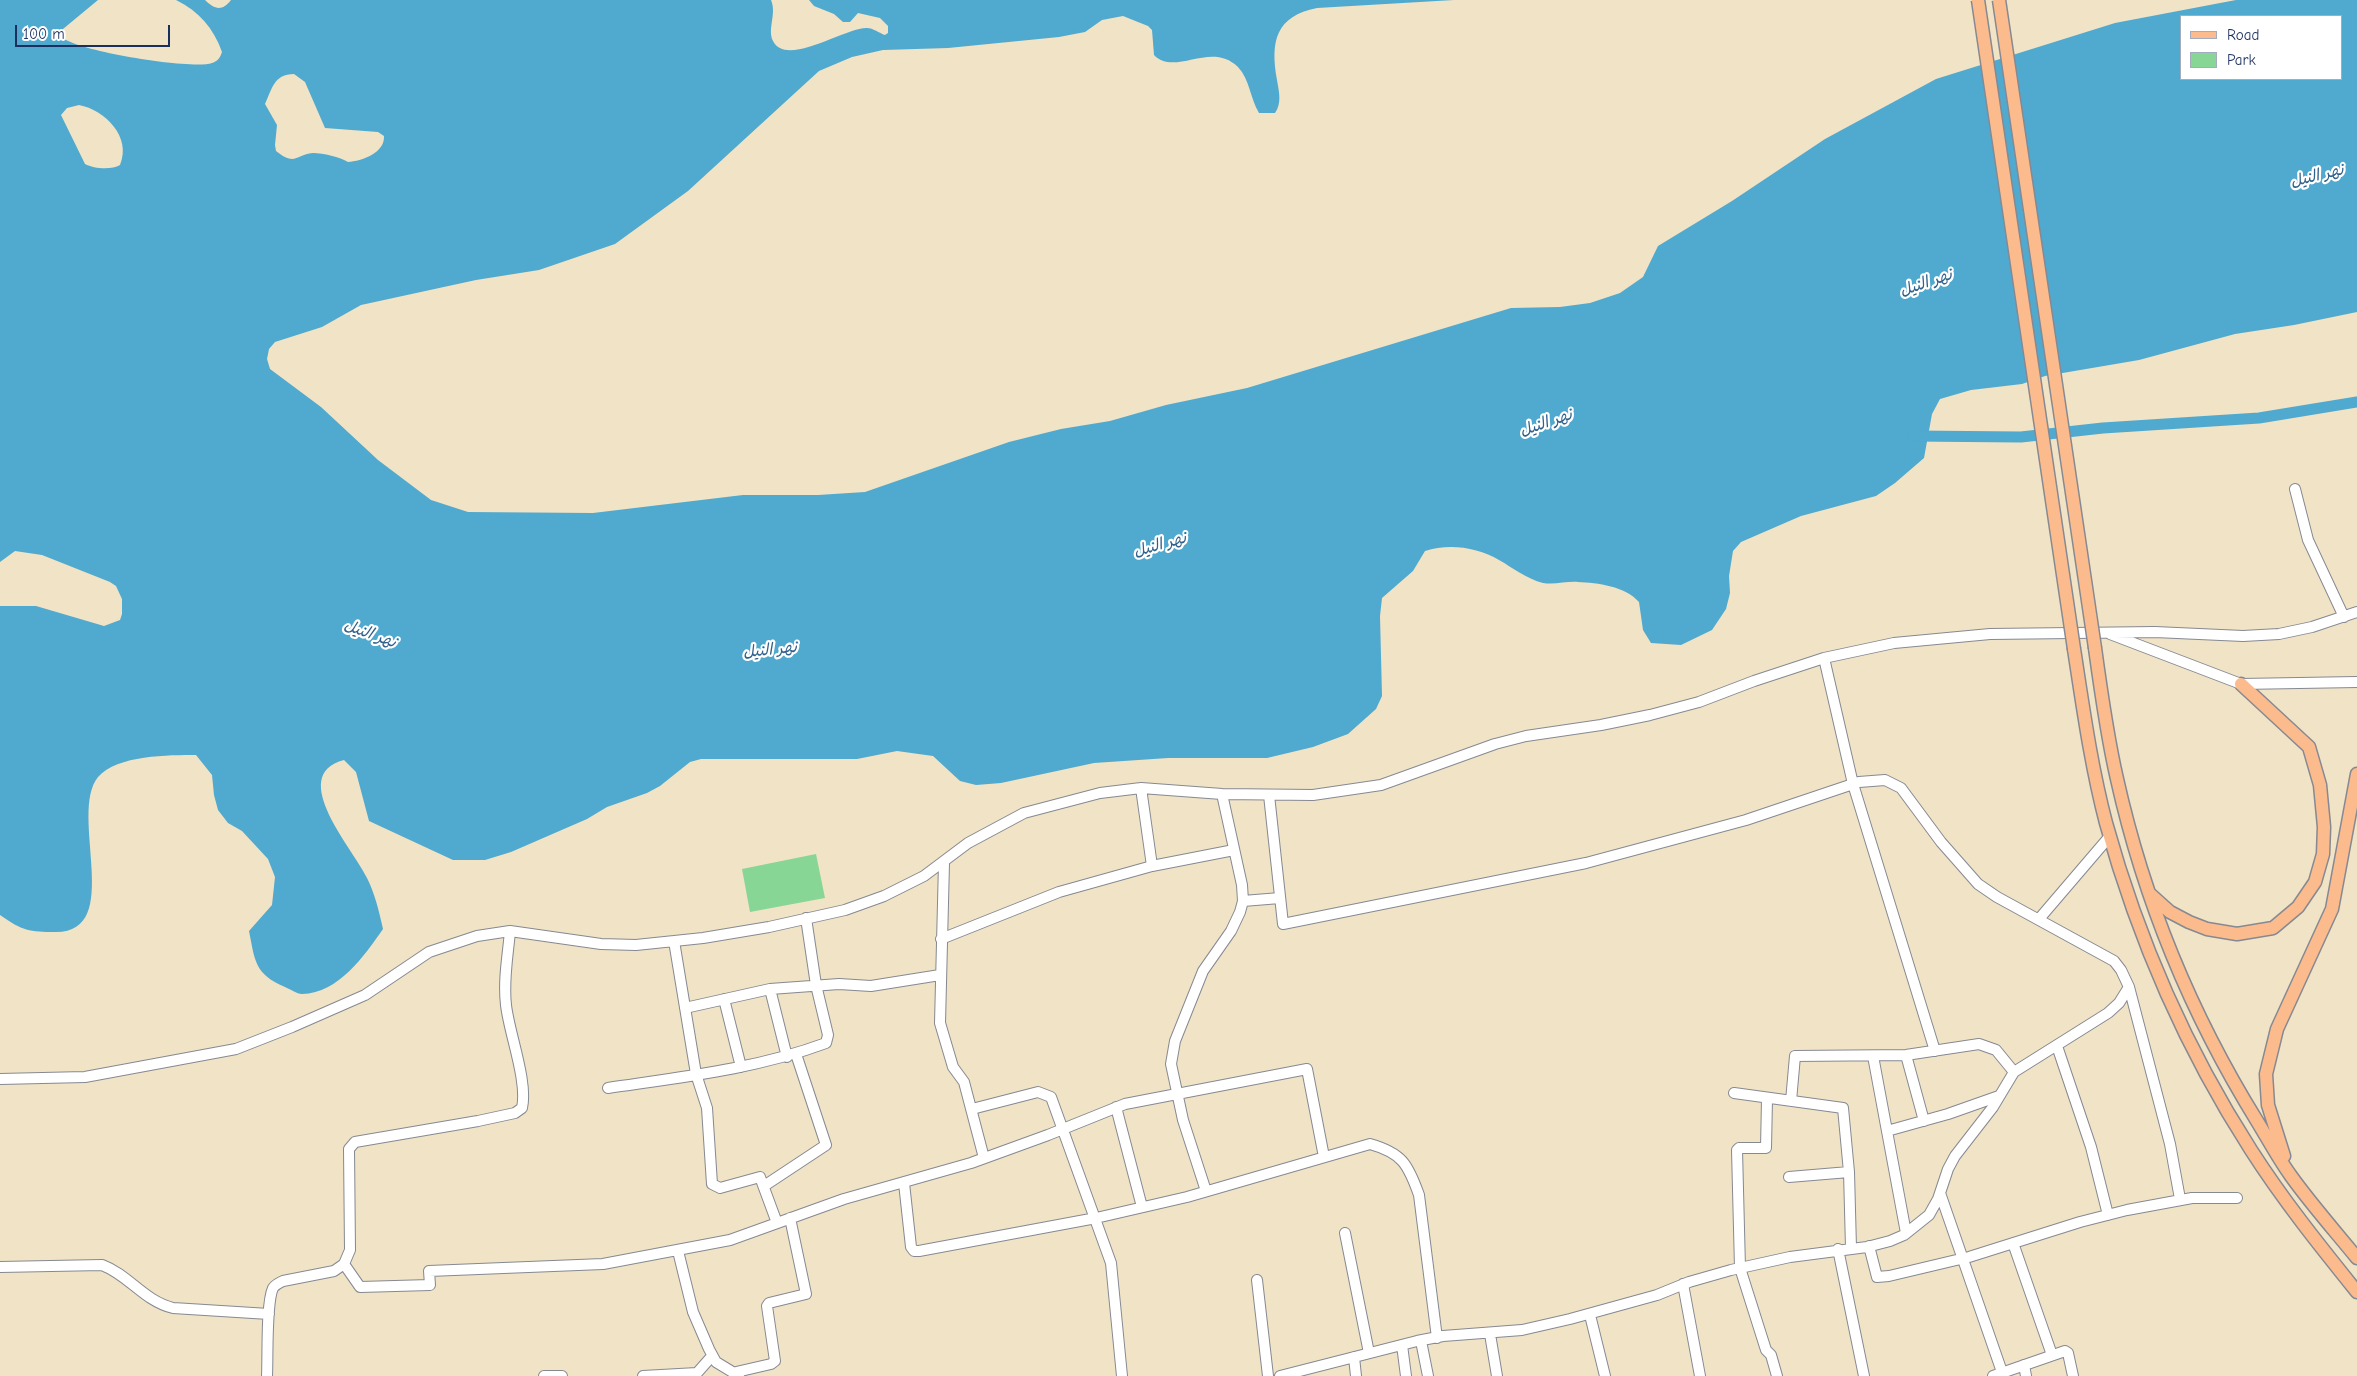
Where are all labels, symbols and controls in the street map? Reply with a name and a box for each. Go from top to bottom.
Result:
scale bar [18,15,172,47]
legend [2180,15,2342,80]
text: 100 m [23,25,65,43]
text: Road [2227,26,2259,44]
text: Park [2227,51,2256,69]
water label: نهر النيل [2288,160,2346,192]
water label: نهر النيل [1897,265,1955,301]
water label: نهر النيل [1517,405,1575,441]
water label: نهر النيل [1131,528,1189,562]
water label: نهر النيل [341,616,399,652]
water label: نهر النيل [742,638,798,662]

